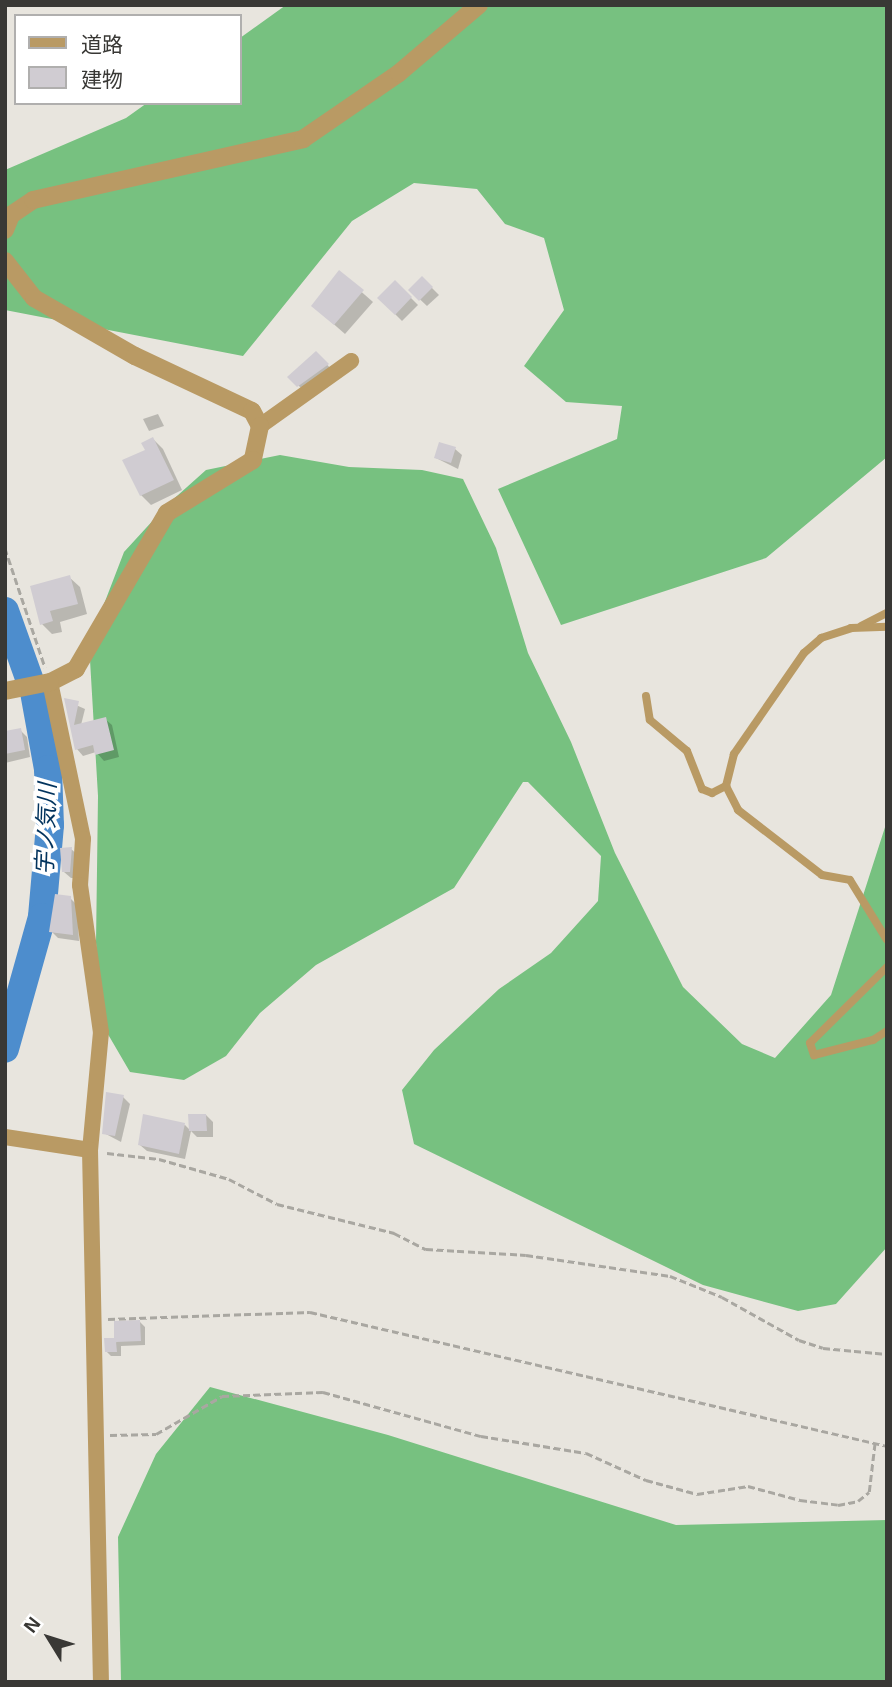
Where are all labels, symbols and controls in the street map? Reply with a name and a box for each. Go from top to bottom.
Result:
legend [14,14,242,105]
text: 道路 [81,33,123,56]
text: 建物 [81,68,123,91]
water label: 宇ノ気川 [31,783,61,875]
north arrow [14,1603,84,1673]
text: N [20,1613,45,1637]

